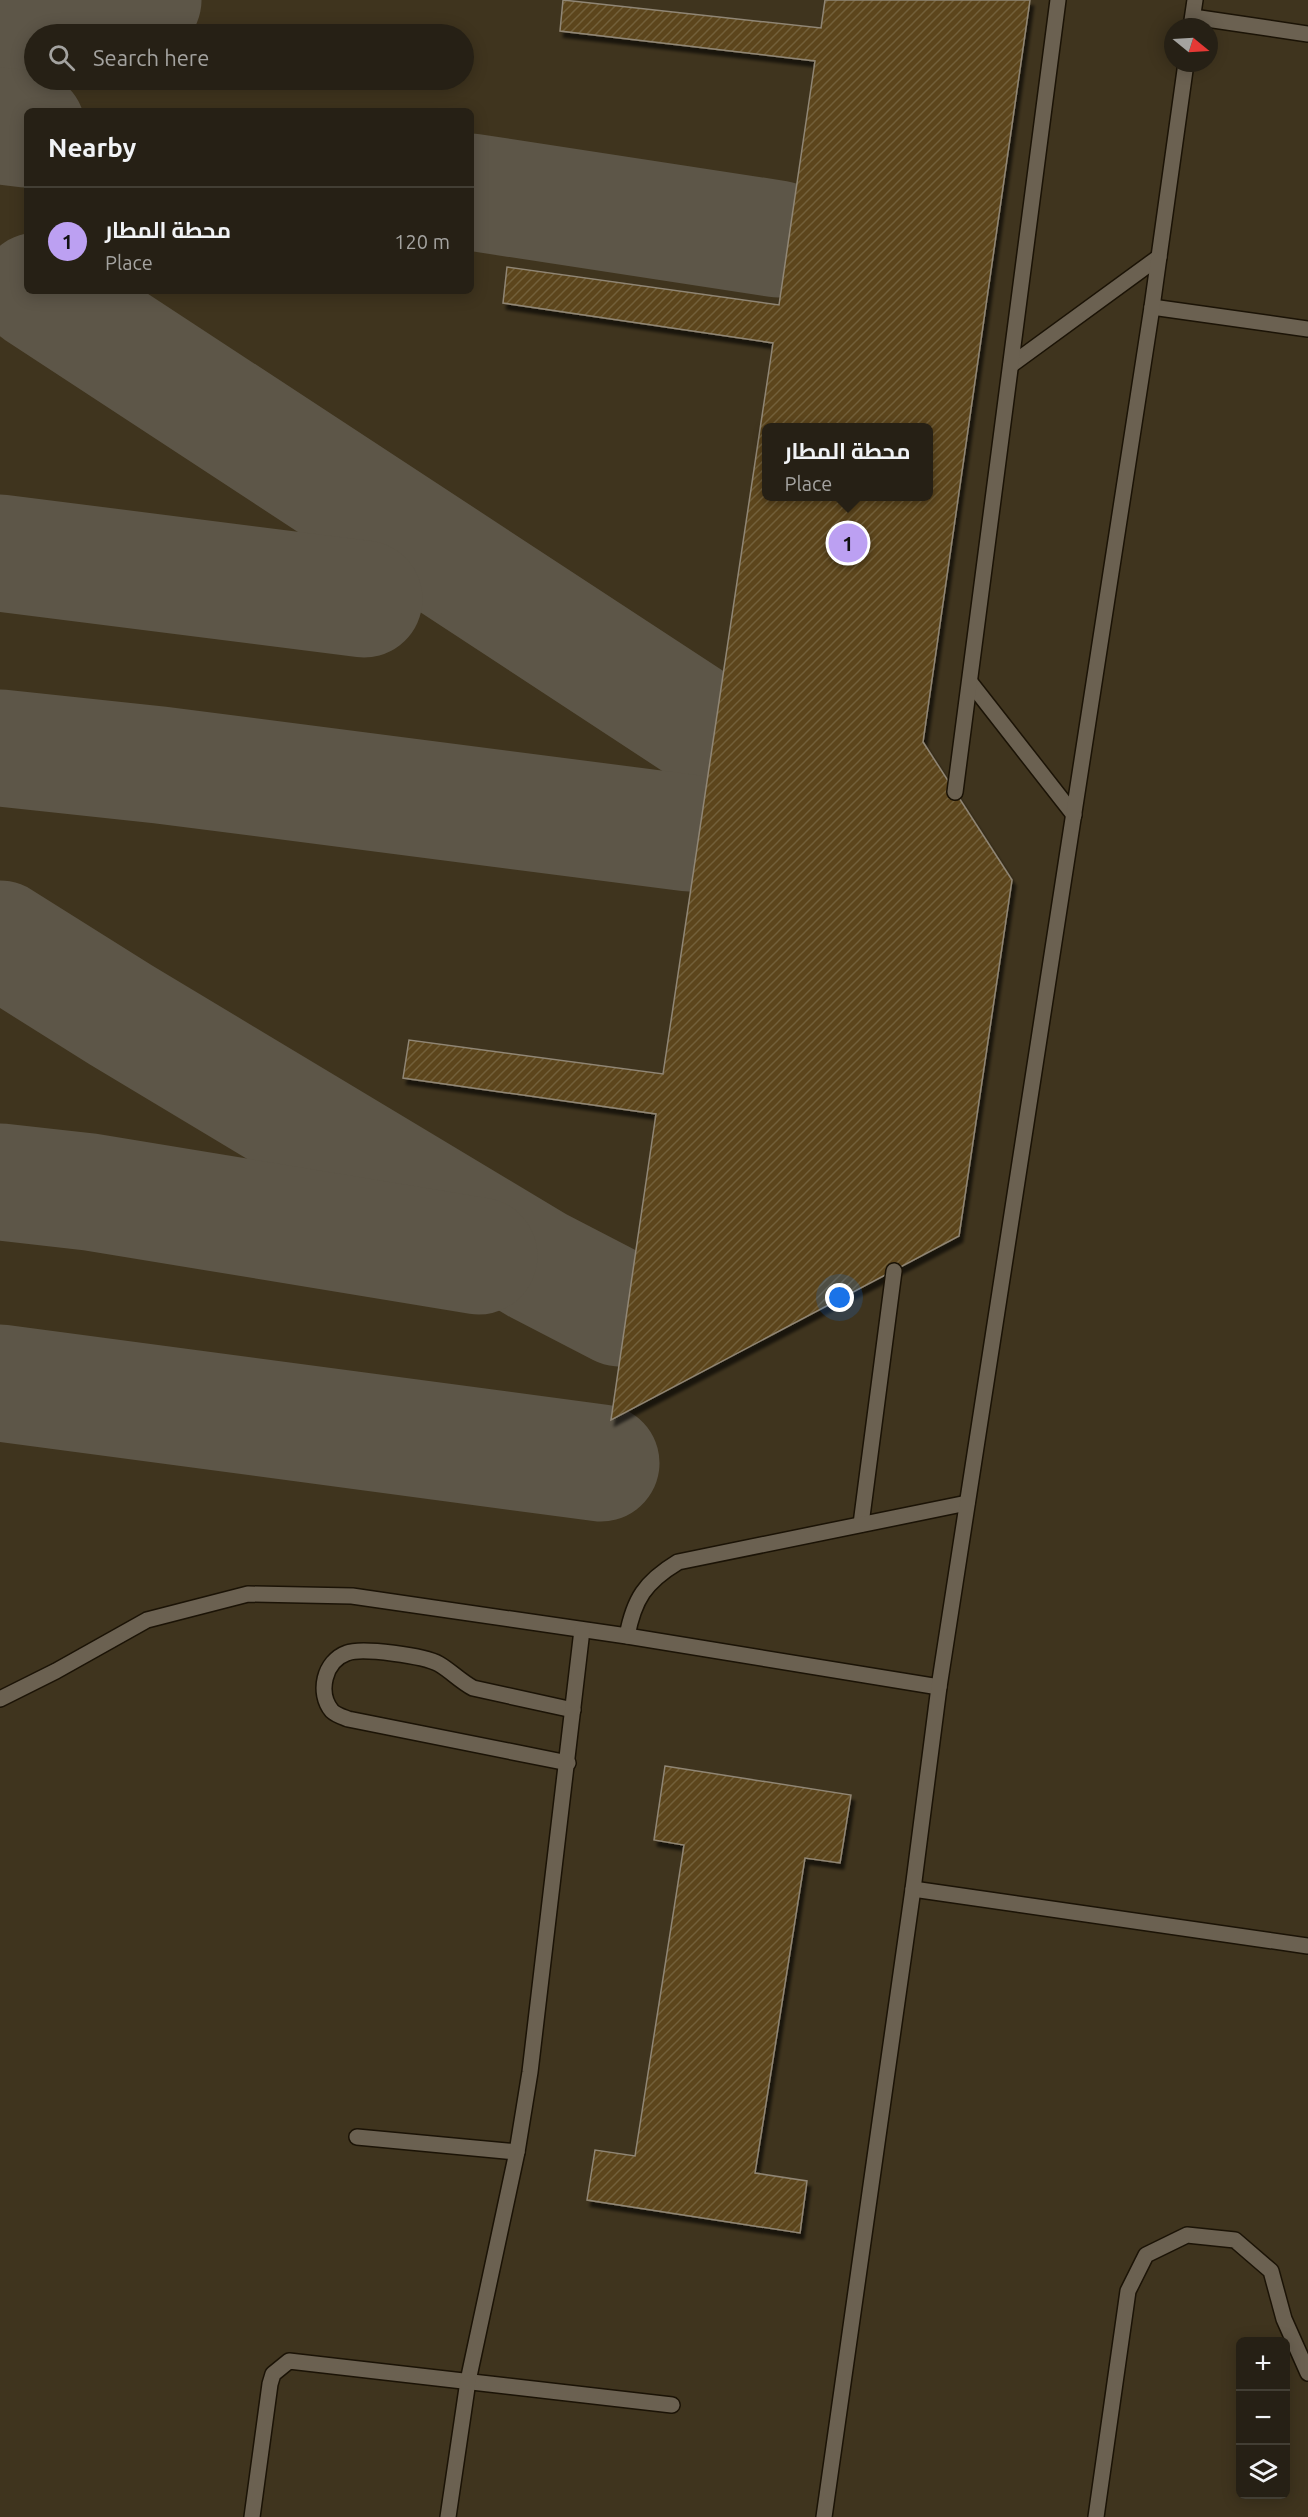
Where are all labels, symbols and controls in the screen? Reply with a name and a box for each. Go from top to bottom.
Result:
north arrow [1164,18,1218,72]
search box [24,24,474,90]
icon: search [45,41,78,74]
text: Search here [93,45,209,70]
text: Nearby [48,133,136,162]
text: محطة المطار [105,217,231,242]
text: 1 [62,230,73,253]
text: 120 m [394,230,450,253]
text: Place [105,251,153,274]
popup [762,423,933,501]
text: محطة المطار [784,438,911,463]
text: Place [784,472,832,495]
pin: 1 [828,520,868,566]
your location [825,1283,854,1312]
map controls [1236,2337,1290,2499]
button: + [1236,2337,1290,2391]
button: − [1236,2391,1290,2445]
button: layers [1236,2445,1290,2499]

